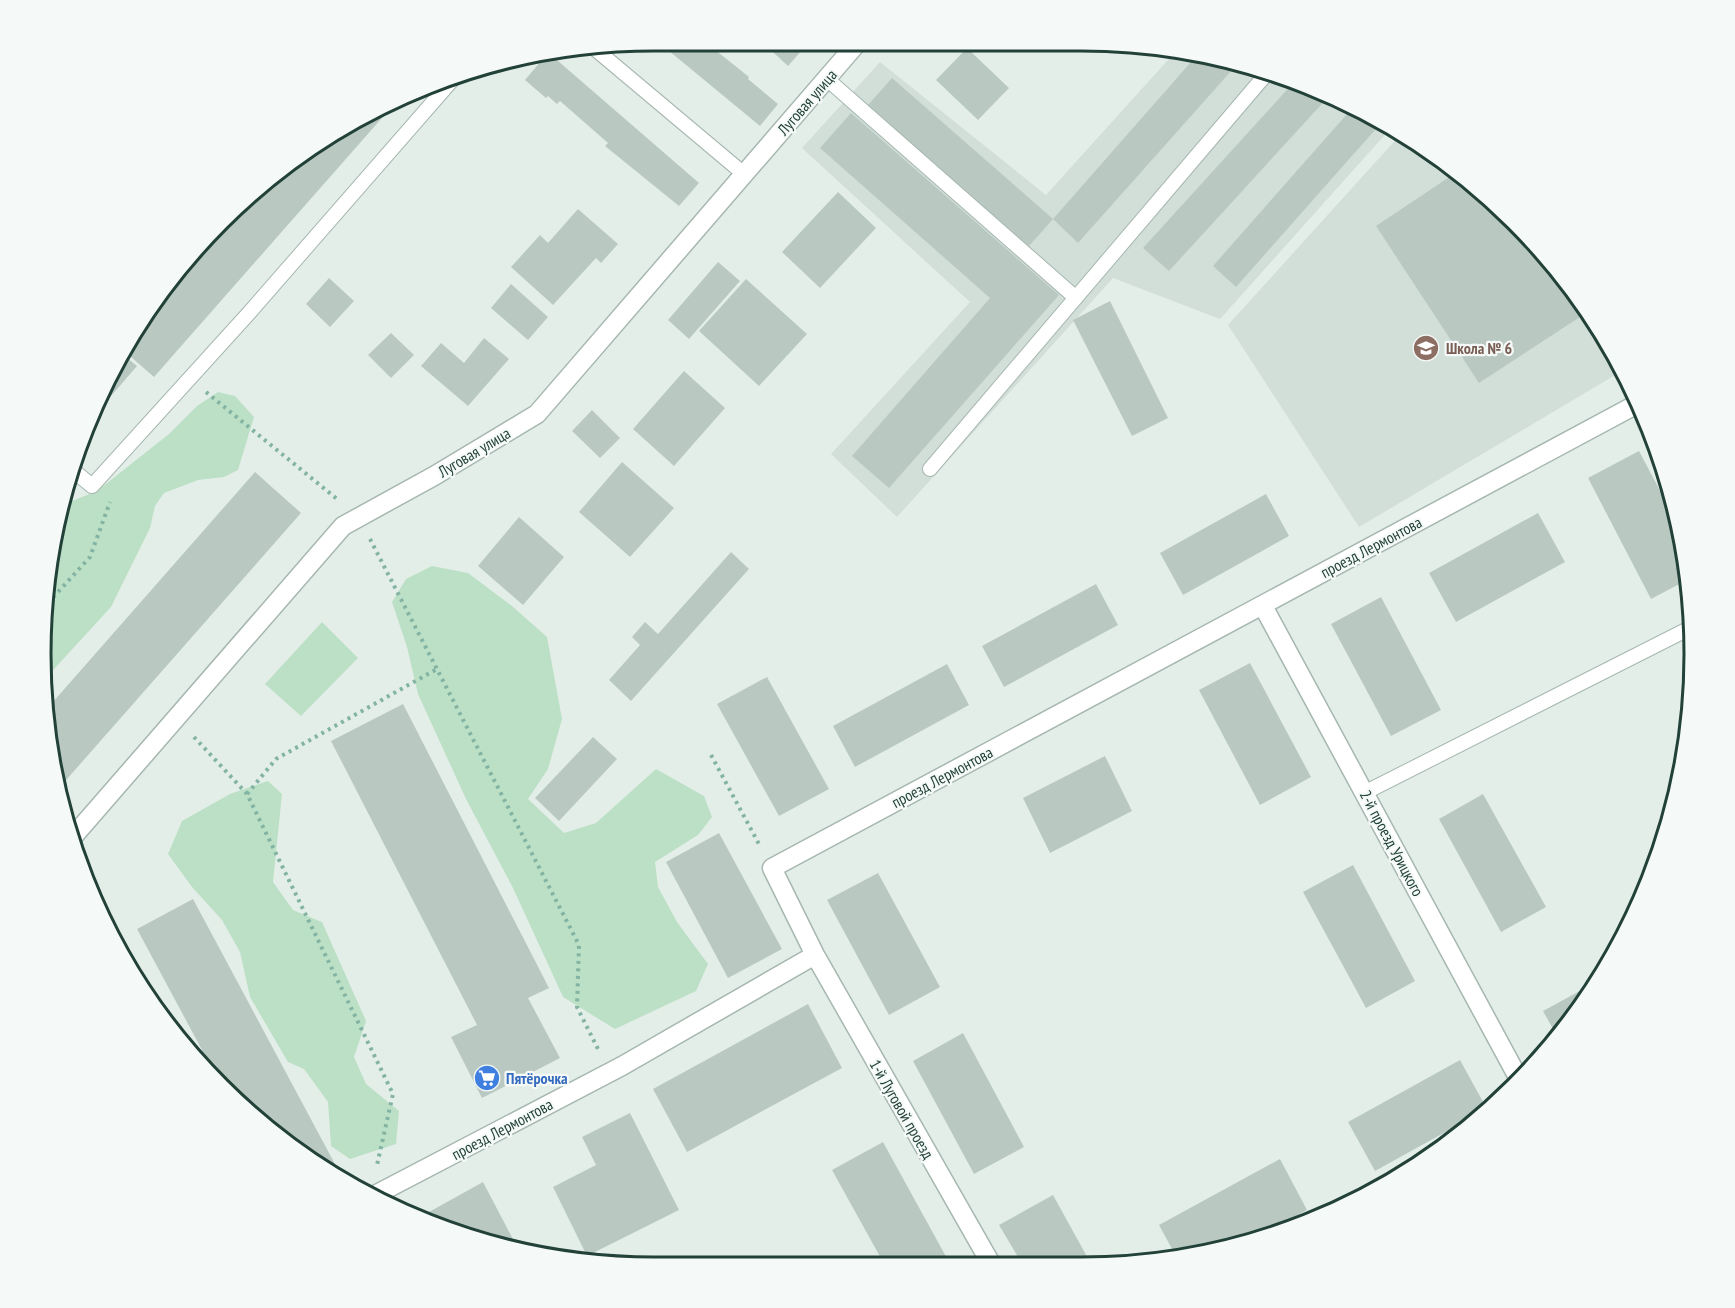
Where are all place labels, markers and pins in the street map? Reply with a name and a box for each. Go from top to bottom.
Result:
school or university icon: Школа № 6 [1411,333,1441,363]
place label: Школа № 6 [1446,338,1513,358]
supermarket icon: Пятёрочка [472,1063,502,1093]
place label: Пятёрочка [506,1068,568,1088]

